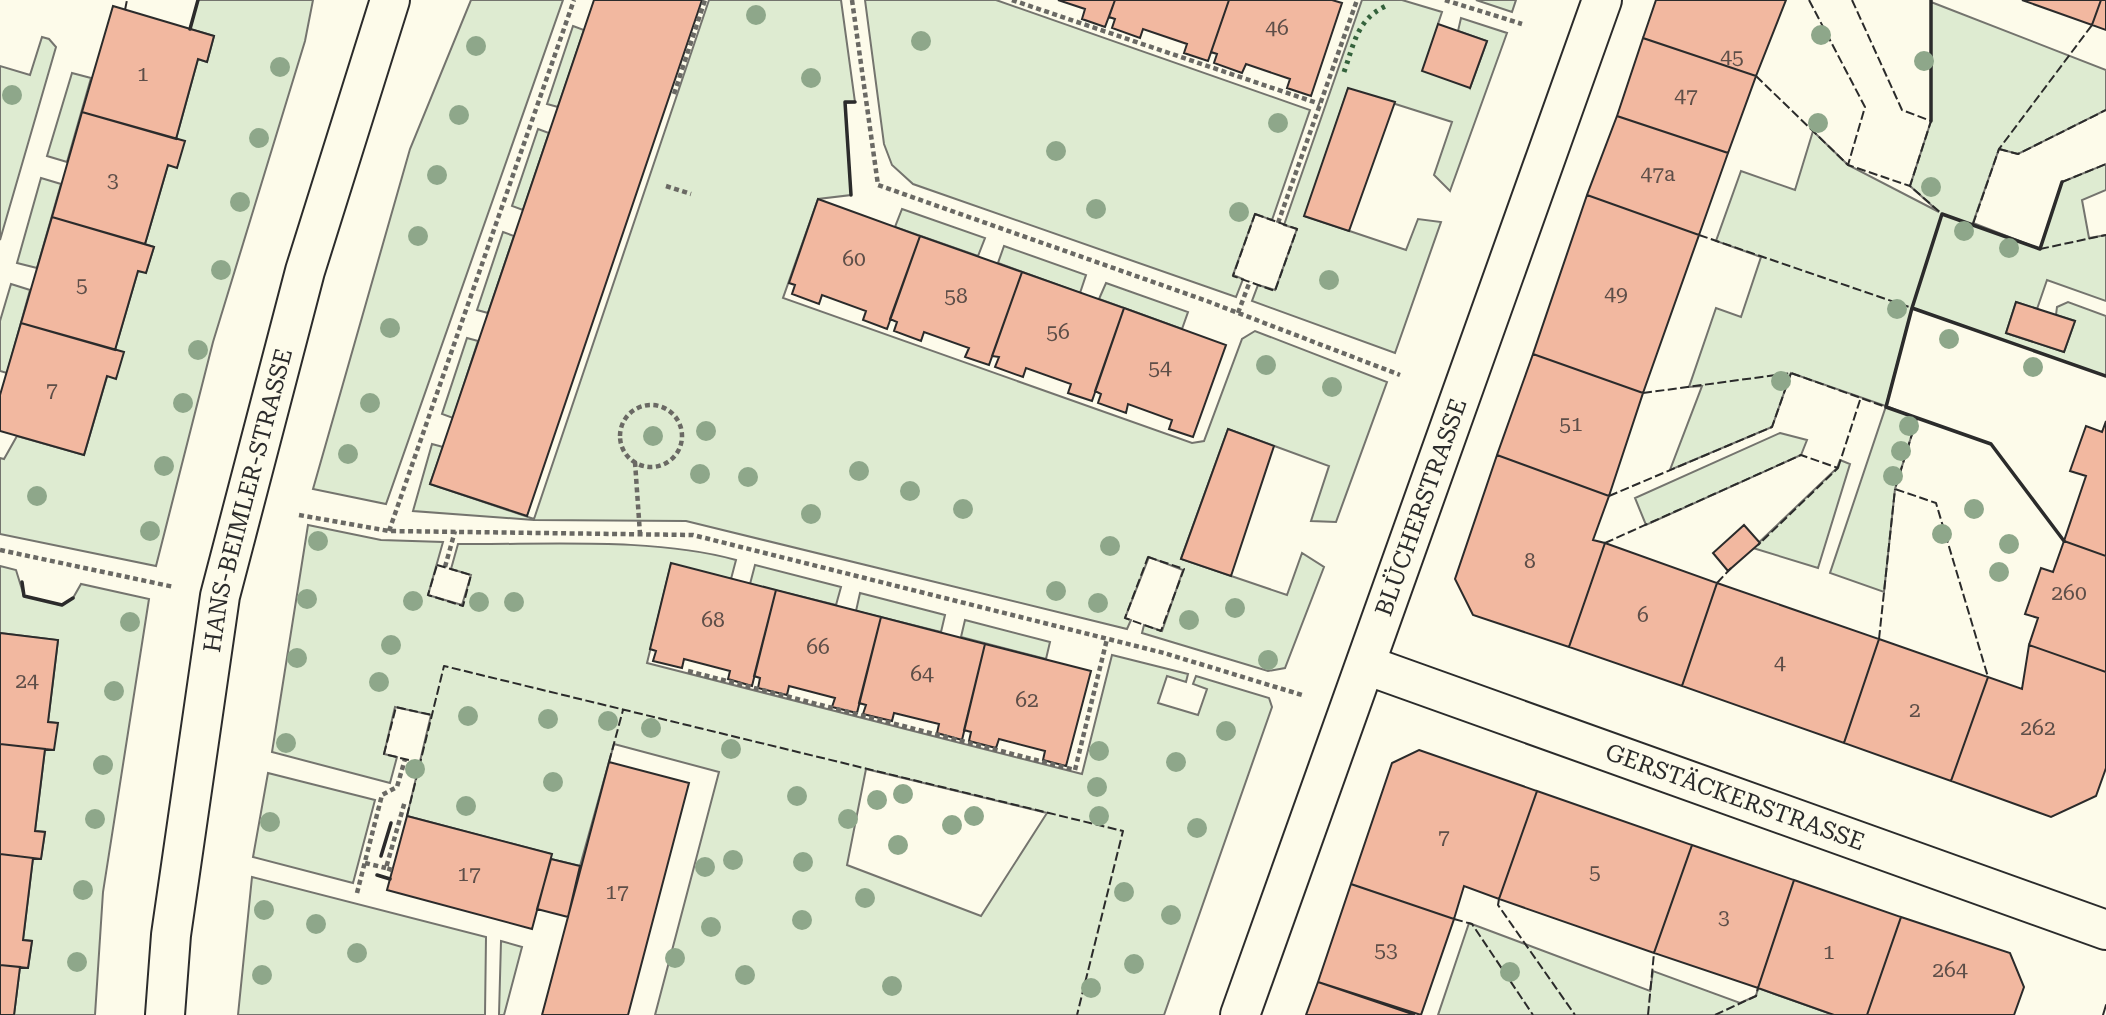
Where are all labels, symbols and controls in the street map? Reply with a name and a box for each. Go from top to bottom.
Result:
house number: 46 [1265,16,1289,40]
house number: 45 [1720,45,1744,69]
house number: 1 [137,62,149,86]
house number: 47 [1674,84,1698,108]
house number: 47a [1641,162,1676,186]
house number: 3 [107,168,119,192]
house number: 60 [842,247,866,271]
house number: 5 [76,273,88,297]
house number: 49 [1604,282,1628,306]
house number: 58 [944,284,968,308]
house number: 56 [1046,320,1070,344]
street label: HANS-BEIMLER-STRASSE [198,346,298,654]
house number: 54 [1148,356,1172,380]
house number: 7 [46,378,58,402]
street label: BLÜCHERSTRASSE [1369,395,1473,620]
house number: 51 [1559,412,1583,436]
house number: 8 [1524,549,1536,573]
house number: 260 [2051,581,2087,605]
house number: 6 [1637,603,1649,627]
house number: 68 [701,608,725,632]
house number: 66 [806,635,830,659]
house number: 4 [1774,651,1786,675]
house number: 64 [910,662,934,686]
house number: 24 [15,669,39,693]
house number: 62 [1015,688,1039,712]
house number: 2 [1909,698,1921,722]
house number: 262 [2020,716,2056,740]
street label: GERSTÄCKERSTRASSE [1602,738,1868,856]
house number: 7 [1438,825,1450,849]
house number: 5 [1589,860,1601,884]
house number: 17 [457,862,481,886]
house number: 17 [605,880,629,904]
house number: 3 [1718,905,1730,929]
house number: 53 [1374,938,1398,962]
house number: 1 [1823,940,1835,964]
house number: 264 [1932,958,1968,982]

